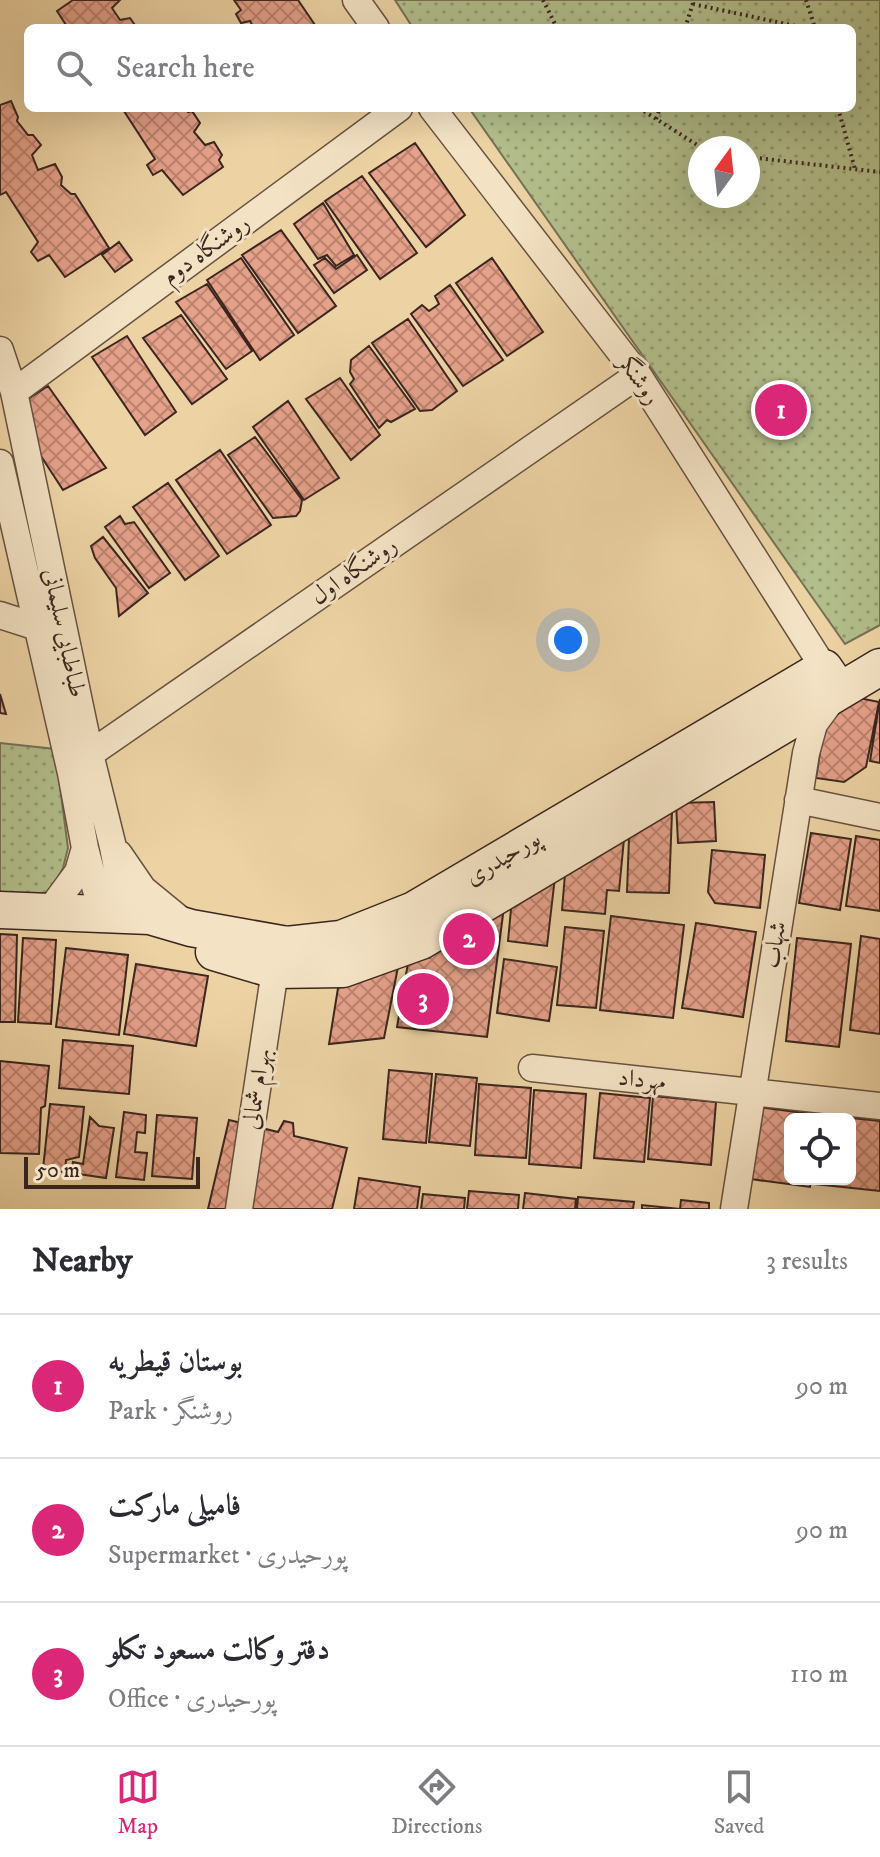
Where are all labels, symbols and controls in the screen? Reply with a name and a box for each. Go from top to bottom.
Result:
search box [24,24,856,112]
icon: search [52,46,96,90]
text: Search here [116,50,255,87]
north arrow [688,136,760,208]
street label: روشنگاه دوم [156,207,259,296]
street label: روشنگر [609,347,667,411]
pin: 1 [755,380,807,440]
street label: روشنگاه اول [304,529,403,612]
street label: طباطبایی سلیمانی [36,566,92,700]
your location [548,620,588,660]
street label: پورحیدری [460,823,548,893]
pin: 2 [443,909,495,969]
street label: شهاب [757,919,793,971]
pin: 3 [397,969,449,1029]
street label: بهرام شمالی [236,1046,283,1132]
street label: مهرداد [617,1063,667,1097]
map controls [784,1113,856,1185]
button: locate [784,1113,856,1185]
scale bar [24,1153,200,1189]
text: 50 m [36,1157,80,1184]
text: Nearby [32,1240,133,1282]
text: 3 results [766,1245,848,1278]
text: بوستان قیطریه [108,1344,243,1381]
text: 1 [53,1370,63,1403]
text: 90 m [796,1370,848,1403]
text: Park · روشنگر [108,1395,233,1428]
text: فامیلی مارکت [108,1488,241,1525]
text: 2 [52,1514,64,1547]
text: 90 m [796,1514,848,1547]
text: Supermarket · پورحیدری [108,1539,347,1572]
text: دفتر وکالت مسعود تکلو [108,1632,330,1669]
text: 3 [53,1658,63,1691]
text: 110 m [790,1658,848,1691]
text: Office · پورحیدری [108,1683,276,1716]
tab: Map [116,1765,160,1840]
tab: Directions [391,1765,482,1840]
tab: Saved [714,1765,764,1840]

